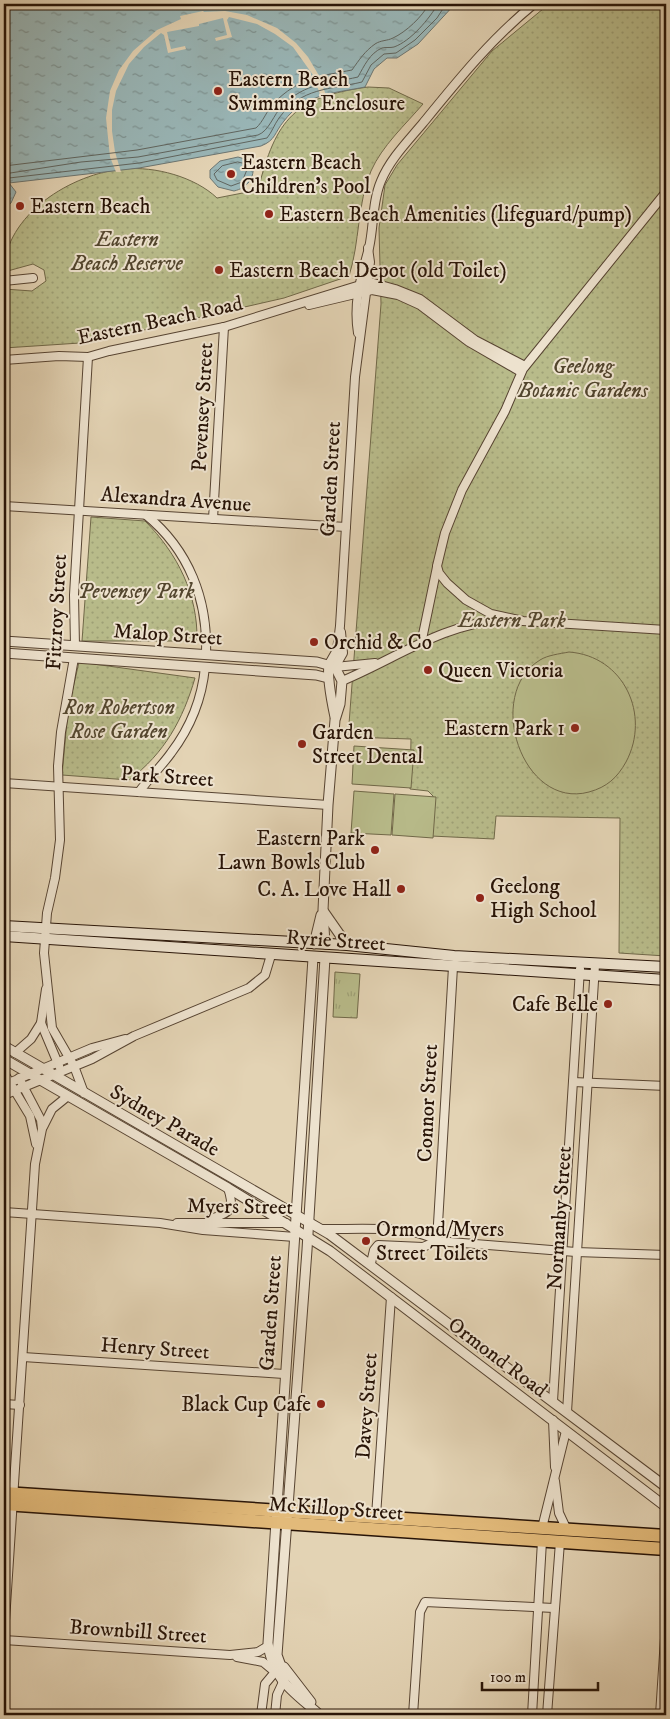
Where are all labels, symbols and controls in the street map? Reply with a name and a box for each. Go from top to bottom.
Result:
place label: Eastern Beach Swimming Enclosure [228,67,406,117]
marker: Eastern Beach Swimming Enclosure [212,85,224,97]
place label: Eastern Beach Children's Pool [241,150,371,200]
marker: Eastern Beach Children's Pool [225,168,237,180]
place label: Eastern Beach [30,194,150,220]
marker: Eastern Beach [14,200,26,212]
place label: Eastern Beach Amenities (lifeguard/pump) [279,202,632,228]
marker: Eastern Beach Amenities (lifeguard/pump) [263,208,275,220]
park label: Eastern Beach Reserve [70,227,184,277]
place label: Eastern Beach Depot (old Toilet) [229,258,507,284]
marker: Eastern Beach Depot (old Toilet) [213,264,225,276]
street label: Eastern Beach Road [75,291,246,351]
street label: Pevensey Street [187,342,219,472]
park label: Geelong Botanic Gardens [517,354,648,404]
street label: Garden Street [315,420,347,537]
street label: Alexandra Avenue [100,482,252,518]
street label: Fitzroy Street [41,553,73,671]
park label: Pevensey Park [77,579,195,605]
park label: Eastern Park [457,608,566,634]
street label: Malop Street [113,618,224,652]
place label: Orchid & Co [324,630,432,656]
marker: Orchid & Co [308,636,320,648]
place label: Queen Victoria [438,658,563,684]
marker: Queen Victoria [422,664,434,676]
park label: Ron Robertson Rose Garden [62,695,175,745]
place label: Eastern Park 1 [444,716,565,742]
place label: Garden Street Dental [312,720,424,770]
marker: Eastern Park 1 [569,722,581,734]
marker: Garden Street Dental [296,738,308,750]
street label: Park Street [119,761,215,793]
place label: Eastern Park Lawn Bowls Club [218,826,366,876]
marker: Eastern Park Lawn Bowls Club [369,844,381,856]
place label: Geelong High School [490,874,597,924]
place label: C. A. Love Hall [257,877,392,903]
marker: C. A. Love Hall [395,883,407,895]
marker: Geelong High School [474,892,486,904]
street label: Ryrie Street [285,925,387,957]
place label: Cafe Belle [512,992,598,1018]
marker: Cafe Belle [602,998,614,1010]
street label: Connor Street [412,1043,444,1163]
street label: Sydney Parade [105,1079,224,1163]
street label: Normanby Street [542,1145,578,1291]
street label: Myers Street [187,1193,294,1221]
place label: Ormond/Myers Street Toilets [376,1217,504,1267]
marker: Ormond/Myers Street Toilets [360,1235,372,1247]
street label: Garden Street [254,1254,288,1372]
street label: Ormond Road [442,1312,553,1404]
street label: Henry Street [100,1332,210,1366]
street label: Davey Street [350,1352,384,1460]
place label: Black Cup Cafe [181,1392,311,1418]
marker: Black Cup Cafe [315,1398,327,1410]
street label: McKillop Street [267,1491,405,1527]
street label: Brownbill Street [68,1614,208,1650]
scale bar [482,1659,599,1691]
text: 100 m [490,1668,526,1687]

